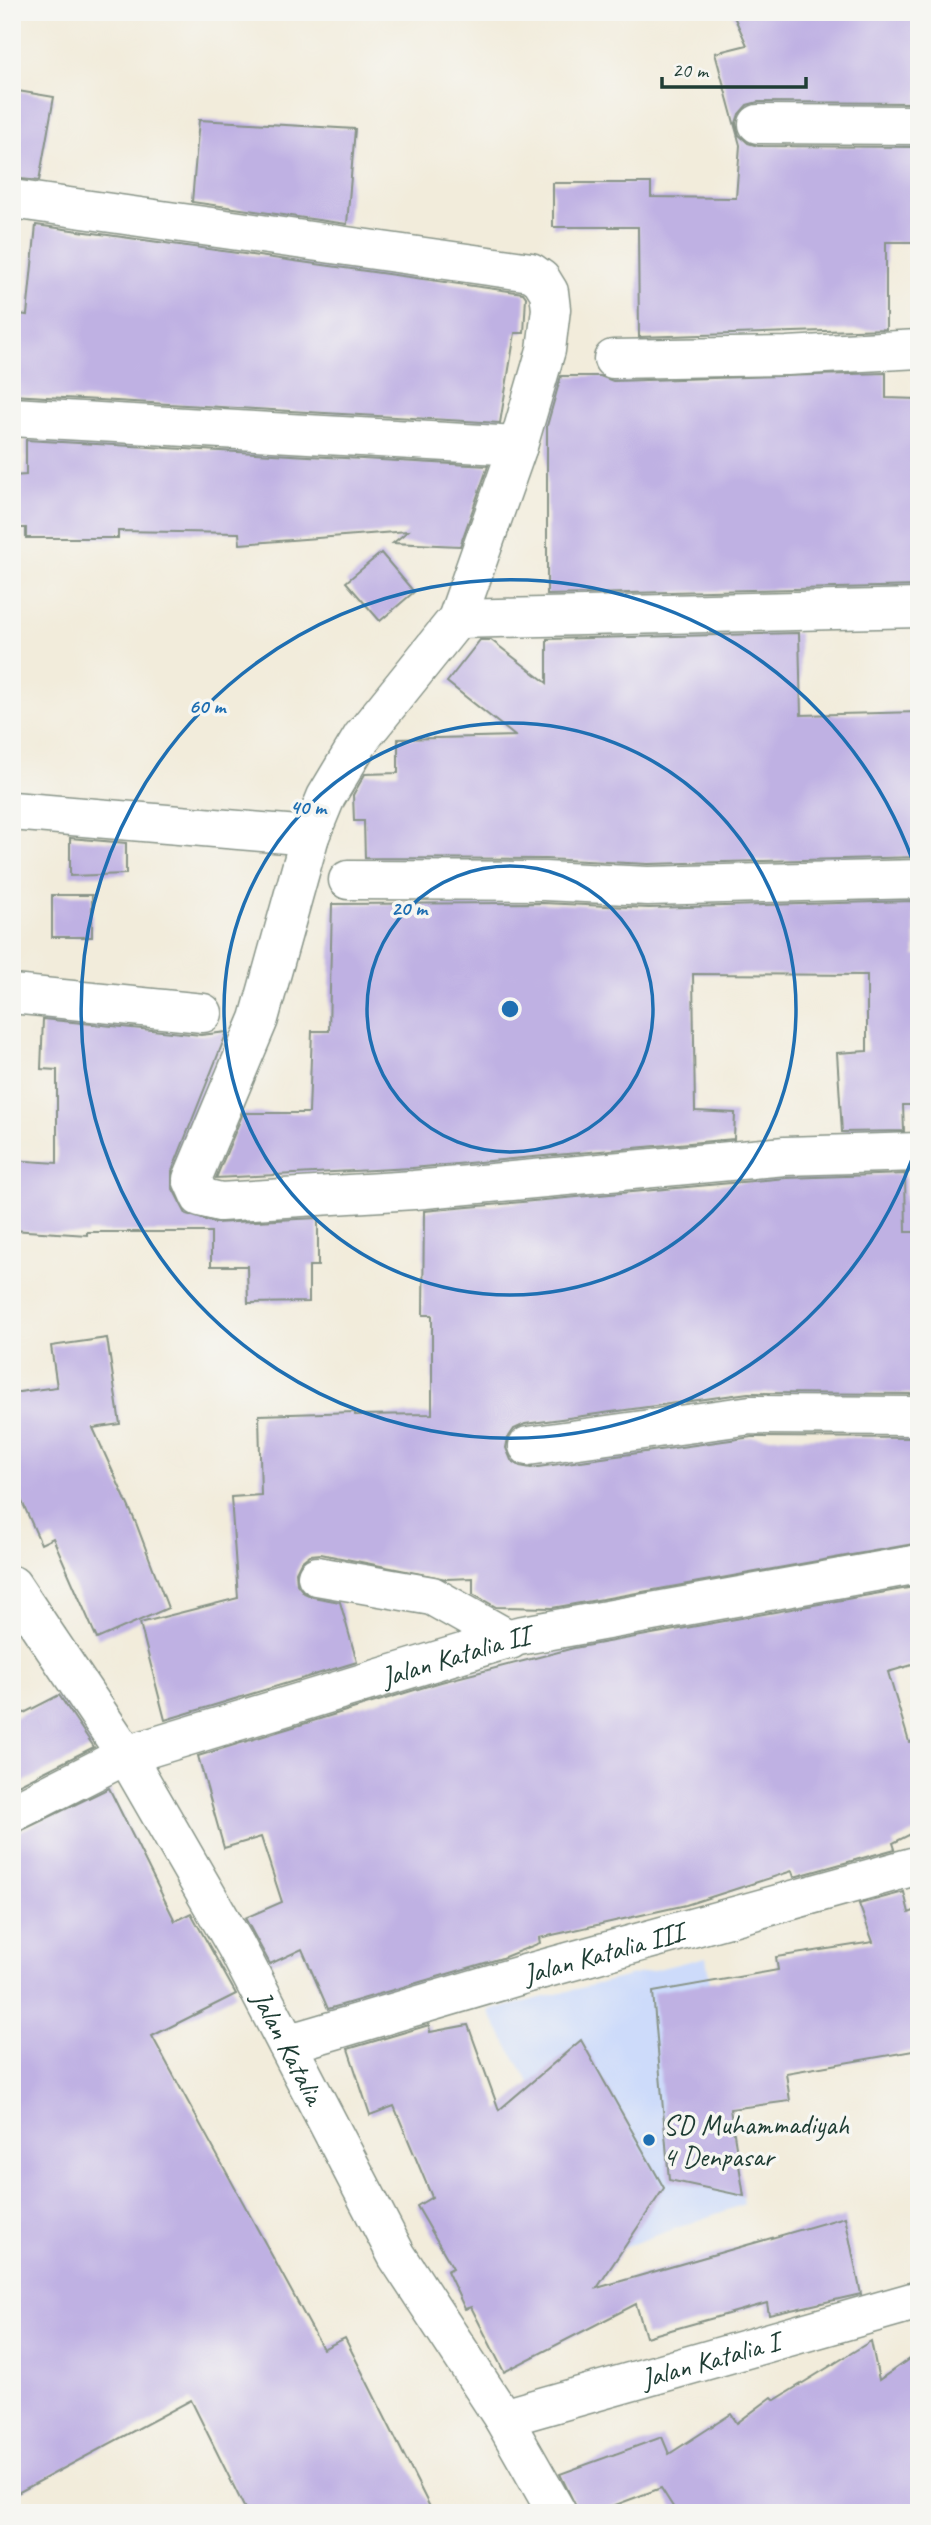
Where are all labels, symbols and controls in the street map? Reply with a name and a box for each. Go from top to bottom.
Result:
scale bar [662,46,805,90]
text: 20 m [672,57,710,83]
text: 60 m [189,693,227,719]
text: 40 m [290,794,328,820]
text: 20 m [391,895,429,921]
centre of rings [498,997,522,1021]
street label: Jalan Katalia II [375,1616,538,1695]
street label: Jalan Katalia III [517,1913,693,1992]
street label: Jalan Katalia [243,1983,333,2112]
place label: SD Muhammadiyah 4 Denpasar [663,2107,849,2174]
marker: SD Muhammadiyah 4 Denpasar [641,2132,657,2148]
street label: Jalan Katalia I [635,2322,788,2396]

